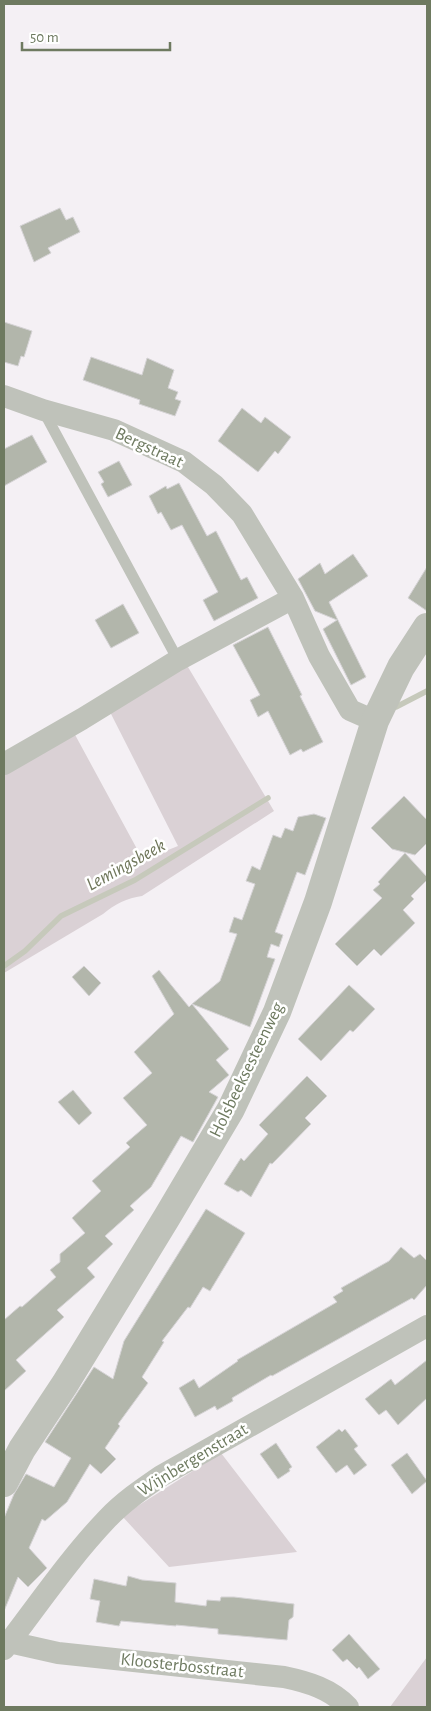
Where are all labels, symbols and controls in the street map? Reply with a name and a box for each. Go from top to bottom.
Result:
scale bar [22,20,170,52]
text: 50 m [30,30,59,45]
street label: Bergstraat [112,424,186,472]
water label: Lemingsbeek [83,835,169,894]
street label: Holsbeeksesteenweg [207,1000,287,1140]
street label: Wijnbergenstraat [135,1420,251,1500]
street label: Kloosterbosstraat [120,1651,245,1681]

